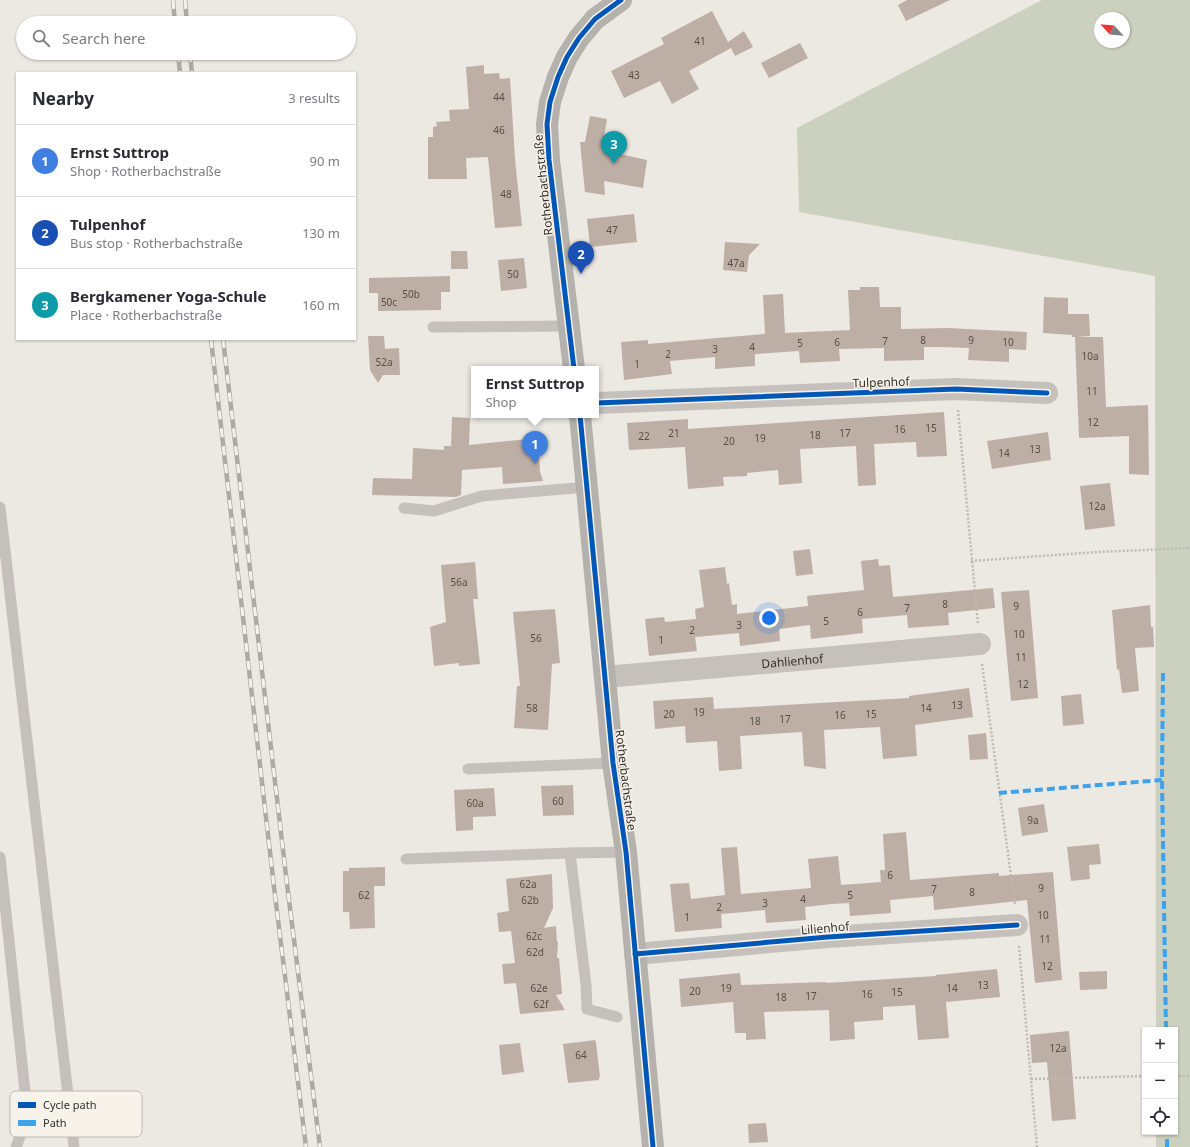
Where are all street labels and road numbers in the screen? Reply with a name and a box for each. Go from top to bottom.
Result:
street label: Rotherbachstraße [529,133,557,236]
street label: Tulpenhof [852,372,911,391]
street label: Dahlienhof [761,649,825,672]
street label: Rotherbachstraße [611,729,641,832]
street label: Lilienhof [800,917,851,939]

